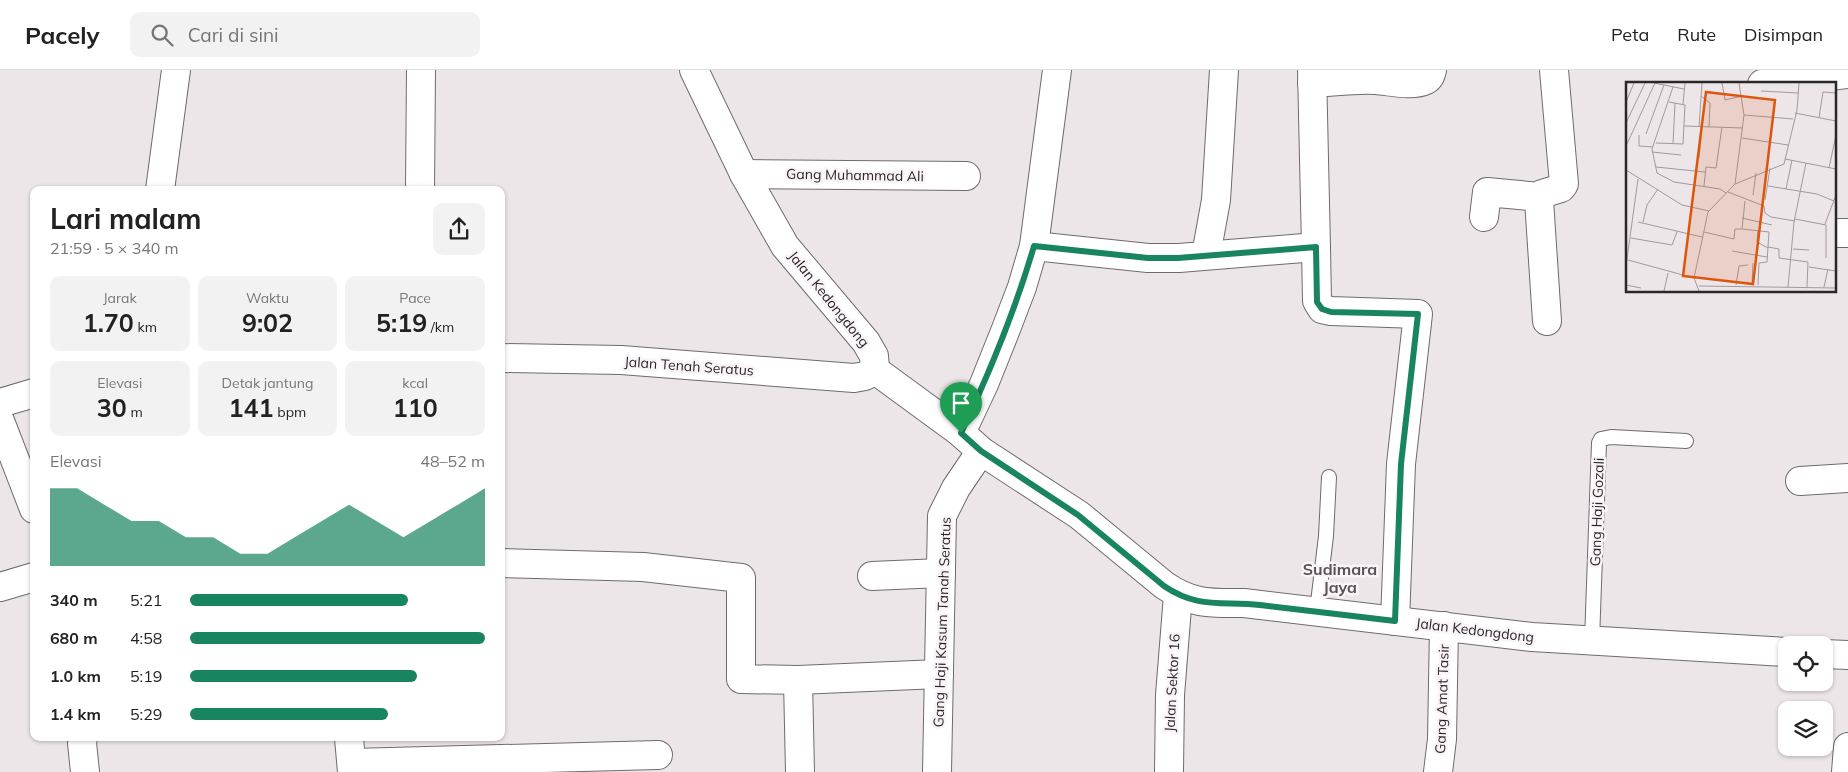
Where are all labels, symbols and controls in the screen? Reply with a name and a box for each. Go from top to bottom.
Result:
search box [130,12,480,57]
text: Pacely [25,20,100,50]
icon: search [148,21,176,49]
text: Cari di sini [188,23,279,47]
text: Peta [1611,23,1649,46]
text: Rute [1677,23,1716,46]
text: Disimpan [1744,23,1823,46]
inset map [1626,82,1836,292]
street label: Gang Muhammad Ali [786,165,924,185]
text: Lari malam [50,201,201,236]
button: share [433,203,485,255]
text: 21:59 · 5 × 340 m [50,238,179,258]
street label: Jalan Kedongdong [785,247,873,351]
text: Jarak [103,289,137,307]
text: Waktu [246,289,289,307]
text: Pace [399,289,431,307]
text: 1.70 [83,307,134,338]
text: 9:02 [242,307,293,338]
text: 5:19 [376,307,427,338]
text: km [134,318,157,336]
text: /km [427,318,454,336]
street label: Jalan Tenah Seratus [624,352,754,380]
text: Elevasi [97,374,142,392]
text: Detak jantung [222,374,313,392]
text: kcal [402,374,428,392]
pin [940,382,982,433]
icon: arrive [947,389,975,417]
text: 30 [97,392,127,423]
text: 141 [229,392,274,423]
text: 110 [393,392,438,423]
text: m [127,403,143,421]
text: bpm [274,403,306,421]
text: Elevasi [50,451,102,471]
text: 48–52 m [420,451,485,471]
street label: Gang Haji Gozali [1586,457,1608,567]
street label: Gang Haji Kasum Tanah Seratus [929,516,955,728]
district label: Sudimara Jaya [1303,559,1377,597]
text: 340 m [50,590,98,610]
text: 5:21 [130,590,162,610]
street label: Jalan Kedongdong [1415,614,1535,646]
text: 680 m [50,628,98,648]
text: 4:58 [130,628,162,648]
street label: Jalan Sektor 16 [1160,633,1184,733]
map controls [1778,636,1833,756]
button: locate [1778,636,1833,691]
street label: Gang Amat Tasir [1431,643,1453,754]
text: 1.0 km [50,666,101,686]
text: 5:19 [130,666,162,686]
button: layers [1778,701,1833,756]
text: 1.4 km [50,704,101,724]
text: 5:29 [130,704,162,724]

